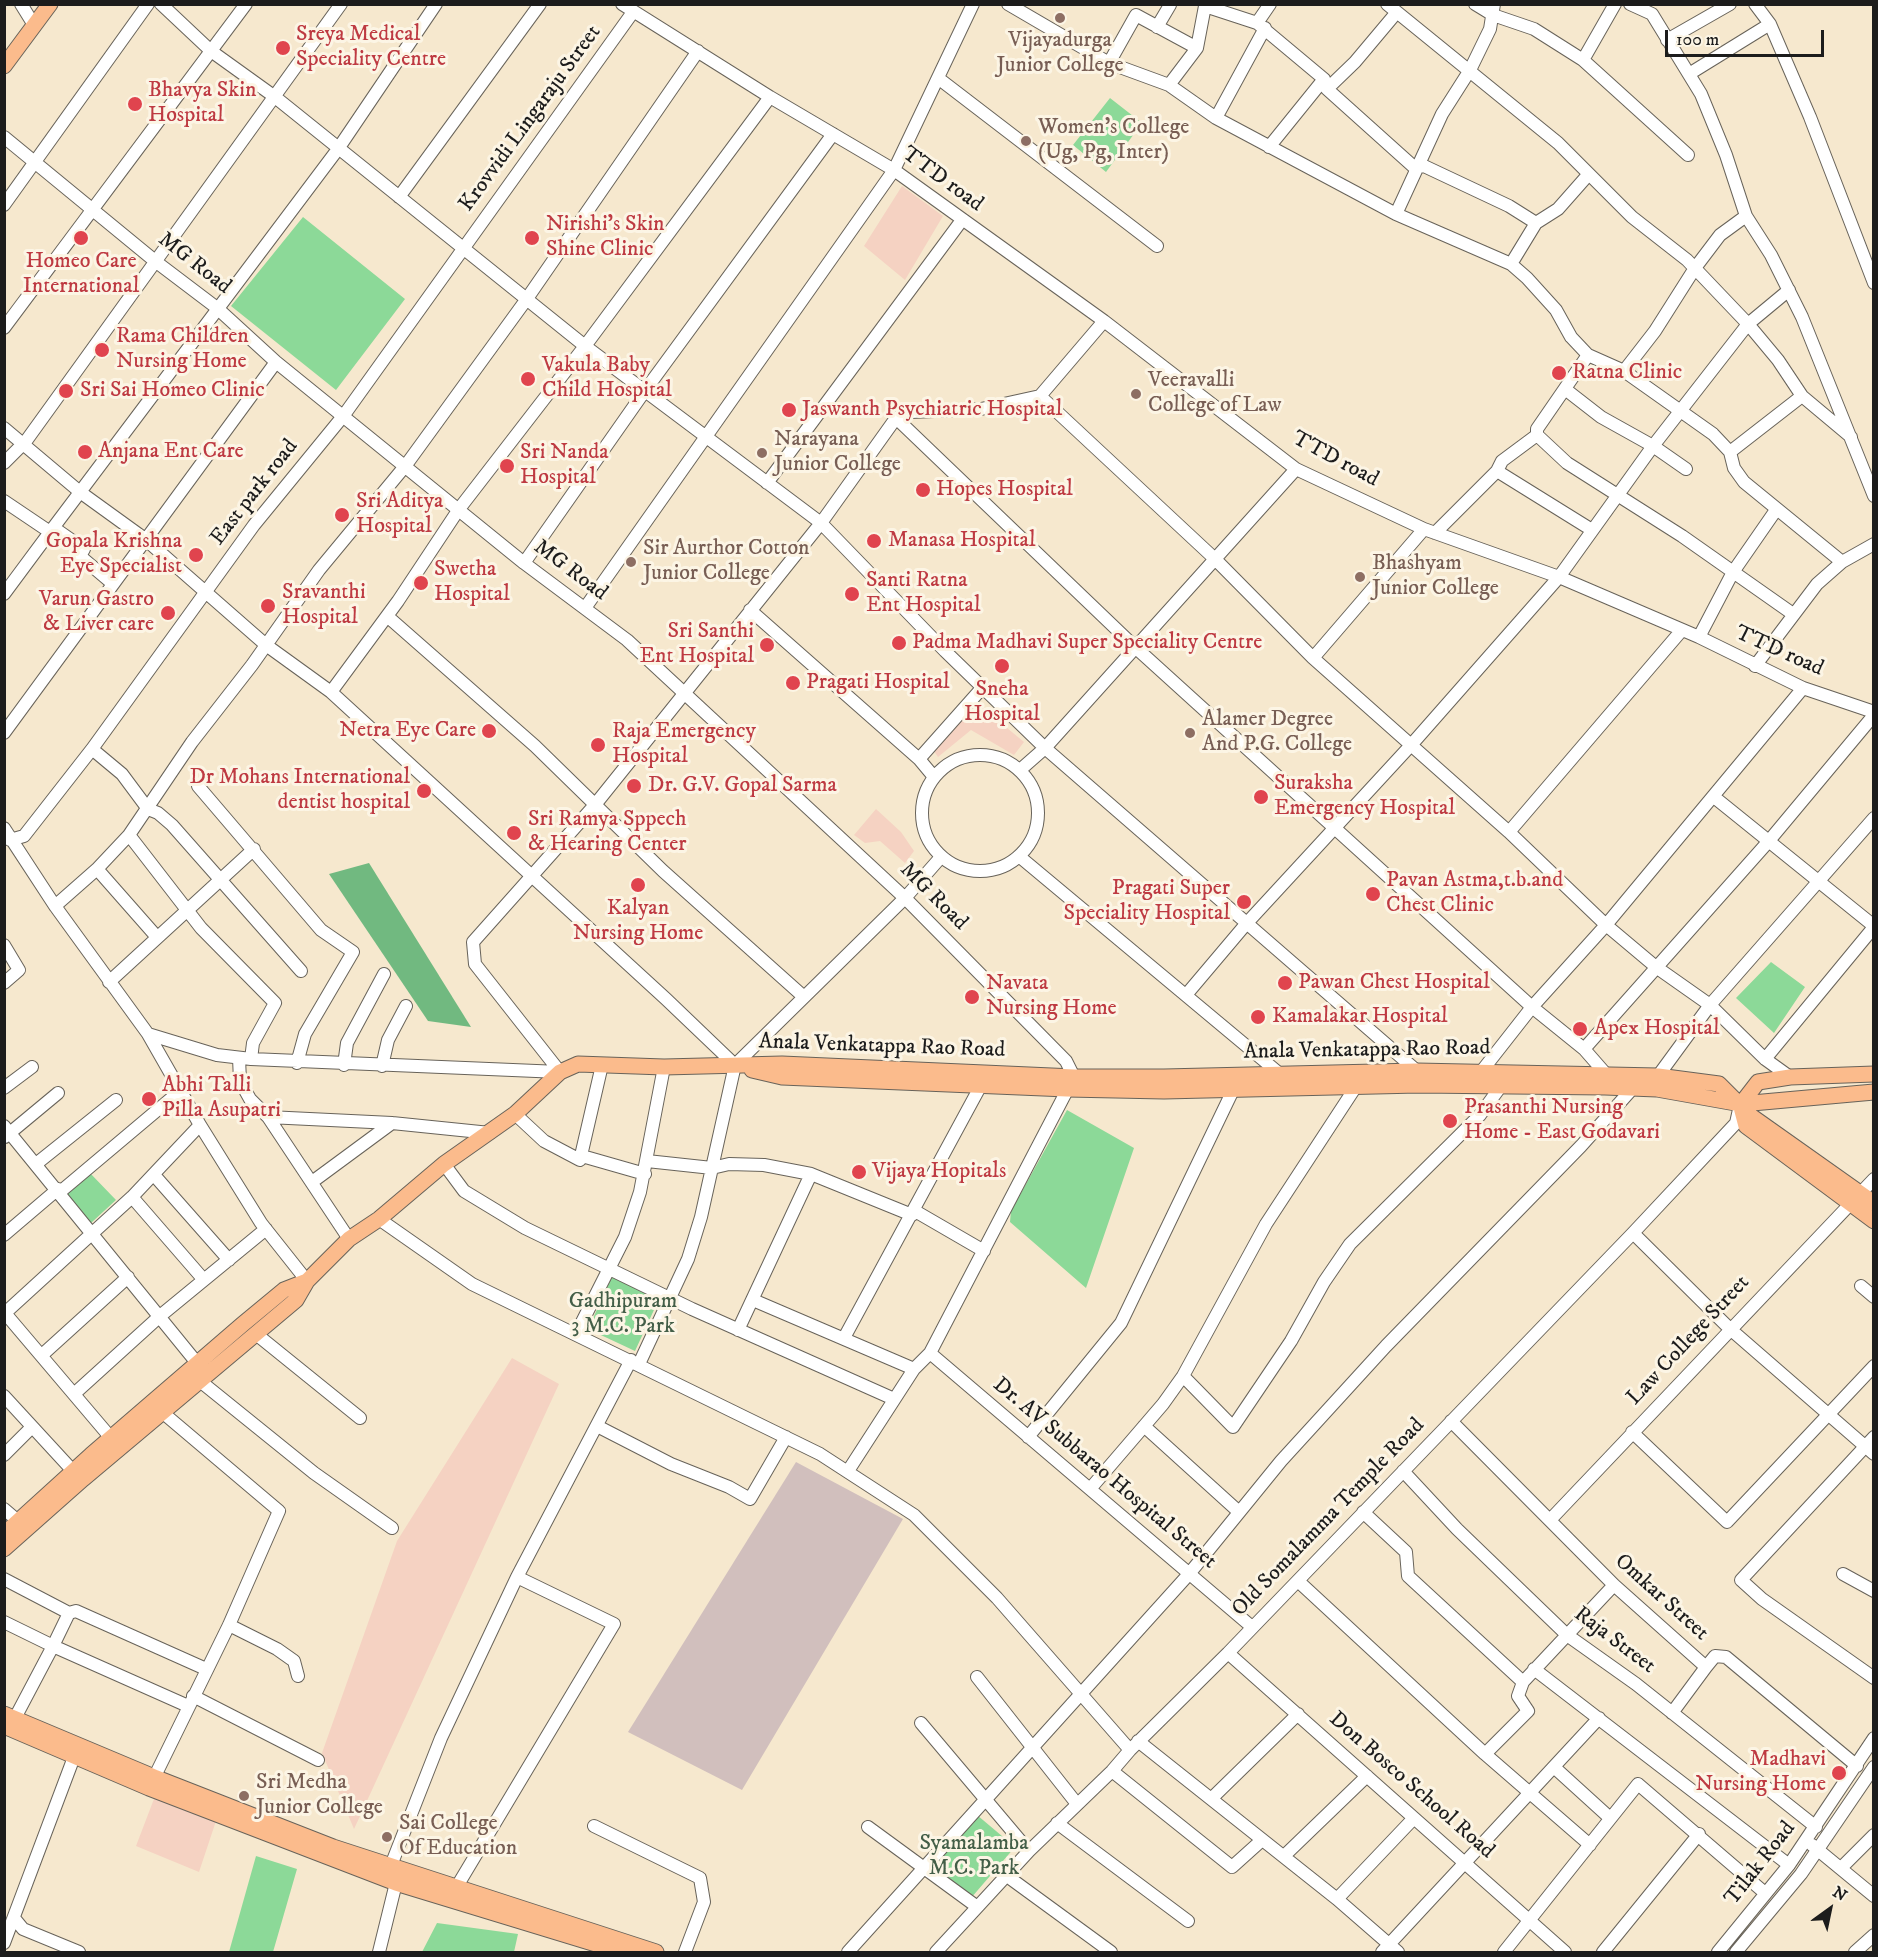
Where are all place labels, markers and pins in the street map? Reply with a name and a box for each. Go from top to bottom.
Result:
marker: Vijayadurga Junior College [1053,11,1067,25]
place label: Sreya Medical Speciality Centre [296,22,446,74]
place label: Vijayadurga Junior College [997,28,1123,80]
marker: Sreya Medical Speciality Centre [274,39,292,57]
place label: Bhavya Skin Hospital [148,78,256,130]
marker: Bhavya Skin Hospital [126,95,144,113]
place label: Women's College (Ug, Pg, Inter) [1038,115,1189,166]
marker: Women's College (Ug, Pg, Inter) [1019,134,1033,148]
place label: Nirishi's Skin Shine Clinic [546,212,665,264]
marker: Homeo Care International [72,229,90,247]
marker: Nirishi's Skin Shine Clinic [523,229,541,247]
place label: Homeo Care International [23,249,139,300]
place label: Rama Children Nursing Home [116,324,249,376]
marker: Rama Children Nursing Home [93,341,111,359]
place label: Vakula Baby Child Hospital [542,353,672,404]
place label: Ratna Clinic [1572,360,1682,386]
marker: Ratna Clinic [1550,364,1568,382]
place label: Veeravalli College of Law [1148,368,1282,420]
marker: Vakula Baby Child Hospital [519,370,537,388]
place label: Sri Sai Homeo Clinic [80,378,265,404]
marker: Sri Sai Homeo Clinic [57,382,75,400]
marker: Veeravalli College of Law [1129,387,1143,401]
place label: Jaswanth Psychiatric Hospital [802,397,1062,423]
marker: Jaswanth Psychiatric Hospital [780,401,798,419]
place label: Narayana Junior College [774,427,901,478]
place label: Anjana Ent Care [98,439,244,465]
place label: Sri Nanda Hospital [520,440,609,492]
marker: Anjana Ent Care [76,443,94,461]
marker: Narayana Junior College [755,446,769,460]
marker: Sri Nanda Hospital [498,457,516,475]
place label: Hopes Hospital [936,477,1073,503]
marker: Hopes Hospital [914,481,932,499]
place label: Sri Aditya Hospital [356,489,443,540]
marker: Sri Aditya Hospital [333,506,351,524]
place label: Manasa Hospital [888,528,1036,554]
place label: Gopala Krishna Eye Specialist [46,529,182,580]
marker: Manasa Hospital [865,532,883,550]
place label: Sir Aurthor Cotton Junior College [643,536,810,588]
marker: Gopala Krishna Eye Specialist [187,546,205,564]
place label: Bhashyam Junior College [1372,551,1499,602]
marker: Sir Aurthor Cotton Junior College [624,555,638,569]
place label: Swetha Hospital [434,557,510,608]
place label: Santi Ratna Ent Hospital [866,568,981,620]
marker: Bhashyam Junior College [1353,570,1367,584]
marker: Swetha Hospital [412,574,430,592]
place label: Sravanthi Hospital [282,580,366,632]
marker: Santi Ratna Ent Hospital [843,585,861,603]
place label: Varun Gastro & Liver care [39,587,154,638]
marker: Sravanthi Hospital [259,597,277,615]
marker: Varun Gastro & Liver care [159,604,177,622]
place label: Sri Santhi Ent Hospital [639,619,754,670]
place label: Padma Madhavi Super Speciality Centre [912,630,1262,656]
marker: Padma Madhavi Super Speciality Centre [890,634,908,652]
marker: Sri Santhi Ent Hospital [758,636,776,654]
marker: Sneha Hospital [993,657,1011,675]
place label: Pragati Hospital [806,670,950,696]
marker: Pragati Hospital [784,674,802,692]
place label: Sneha Hospital [964,677,1040,728]
place label: Alamer Degree And P.G. College [1202,707,1352,758]
place label: Netra Eye Care [339,718,476,744]
place label: Raja Emergency Hospital [612,719,756,770]
marker: Netra Eye Care [480,722,498,740]
marker: Alamer Degree And P.G. College [1183,726,1197,740]
marker: Raja Emergency Hospital [589,736,607,754]
place label: Dr Mohans International dentist hospital [189,765,410,816]
place label: Suraksha Emergency Hospital [1274,771,1455,822]
place label: Dr. G.V. Gopal Sarma [648,773,837,799]
marker: Dr. G.V. Gopal Sarma [625,777,643,795]
marker: Dr Mohans International dentist hospital [415,782,433,800]
marker: Suraksha Emergency Hospital [1252,788,1270,806]
place label: Sri Ramya Sppech & Hearing Center [528,807,687,858]
marker: Sri Ramya Sppech & Hearing Center [505,824,523,842]
place label: Pavan Astma,t.b.and Chest Clinic [1386,868,1563,920]
marker: Kalyan Nursing Home [629,876,647,894]
place label: Pragati Super Speciality Hospital [1064,876,1230,927]
marker: Pavan Astma,t.b.and Chest Clinic [1364,885,1382,903]
marker: Pragati Super Speciality Hospital [1235,893,1253,911]
place label: Kalyan Nursing Home [573,896,703,948]
place label: Pawan Chest Hospital [1298,970,1490,996]
place label: Navata Nursing Home [986,971,1117,1022]
marker: Pawan Chest Hospital [1276,974,1294,992]
marker: Navata Nursing Home [963,988,981,1006]
place label: Kamalakar Hospital [1272,1004,1448,1030]
marker: Kamalakar Hospital [1249,1008,1267,1026]
place label: Apex Hospital [1594,1016,1719,1042]
marker: Apex Hospital [1571,1020,1589,1038]
place label: Abhi Talli Pilla Asupatri [162,1073,281,1124]
marker: Abhi Talli Pilla Asupatri [140,1090,158,1108]
place label: Prasanthi Nursing Home - East Godavari [1464,1095,1660,1146]
marker: Prasanthi Nursing Home - East Godavari [1441,1112,1459,1130]
place label: Vijaya Hopitals [872,1159,1006,1185]
marker: Vijaya Hopitals [850,1163,868,1181]
place label: Madhavi Nursing Home [1695,1747,1826,1798]
marker: Madhavi Nursing Home [1830,1764,1848,1782]
place label: Sri Medha Junior College [256,1770,383,1822]
marker: Sri Medha Junior College [237,1789,251,1803]
place label: Sai College Of Education [399,1811,517,1862]
marker: Sai College Of Education [380,1830,394,1844]

